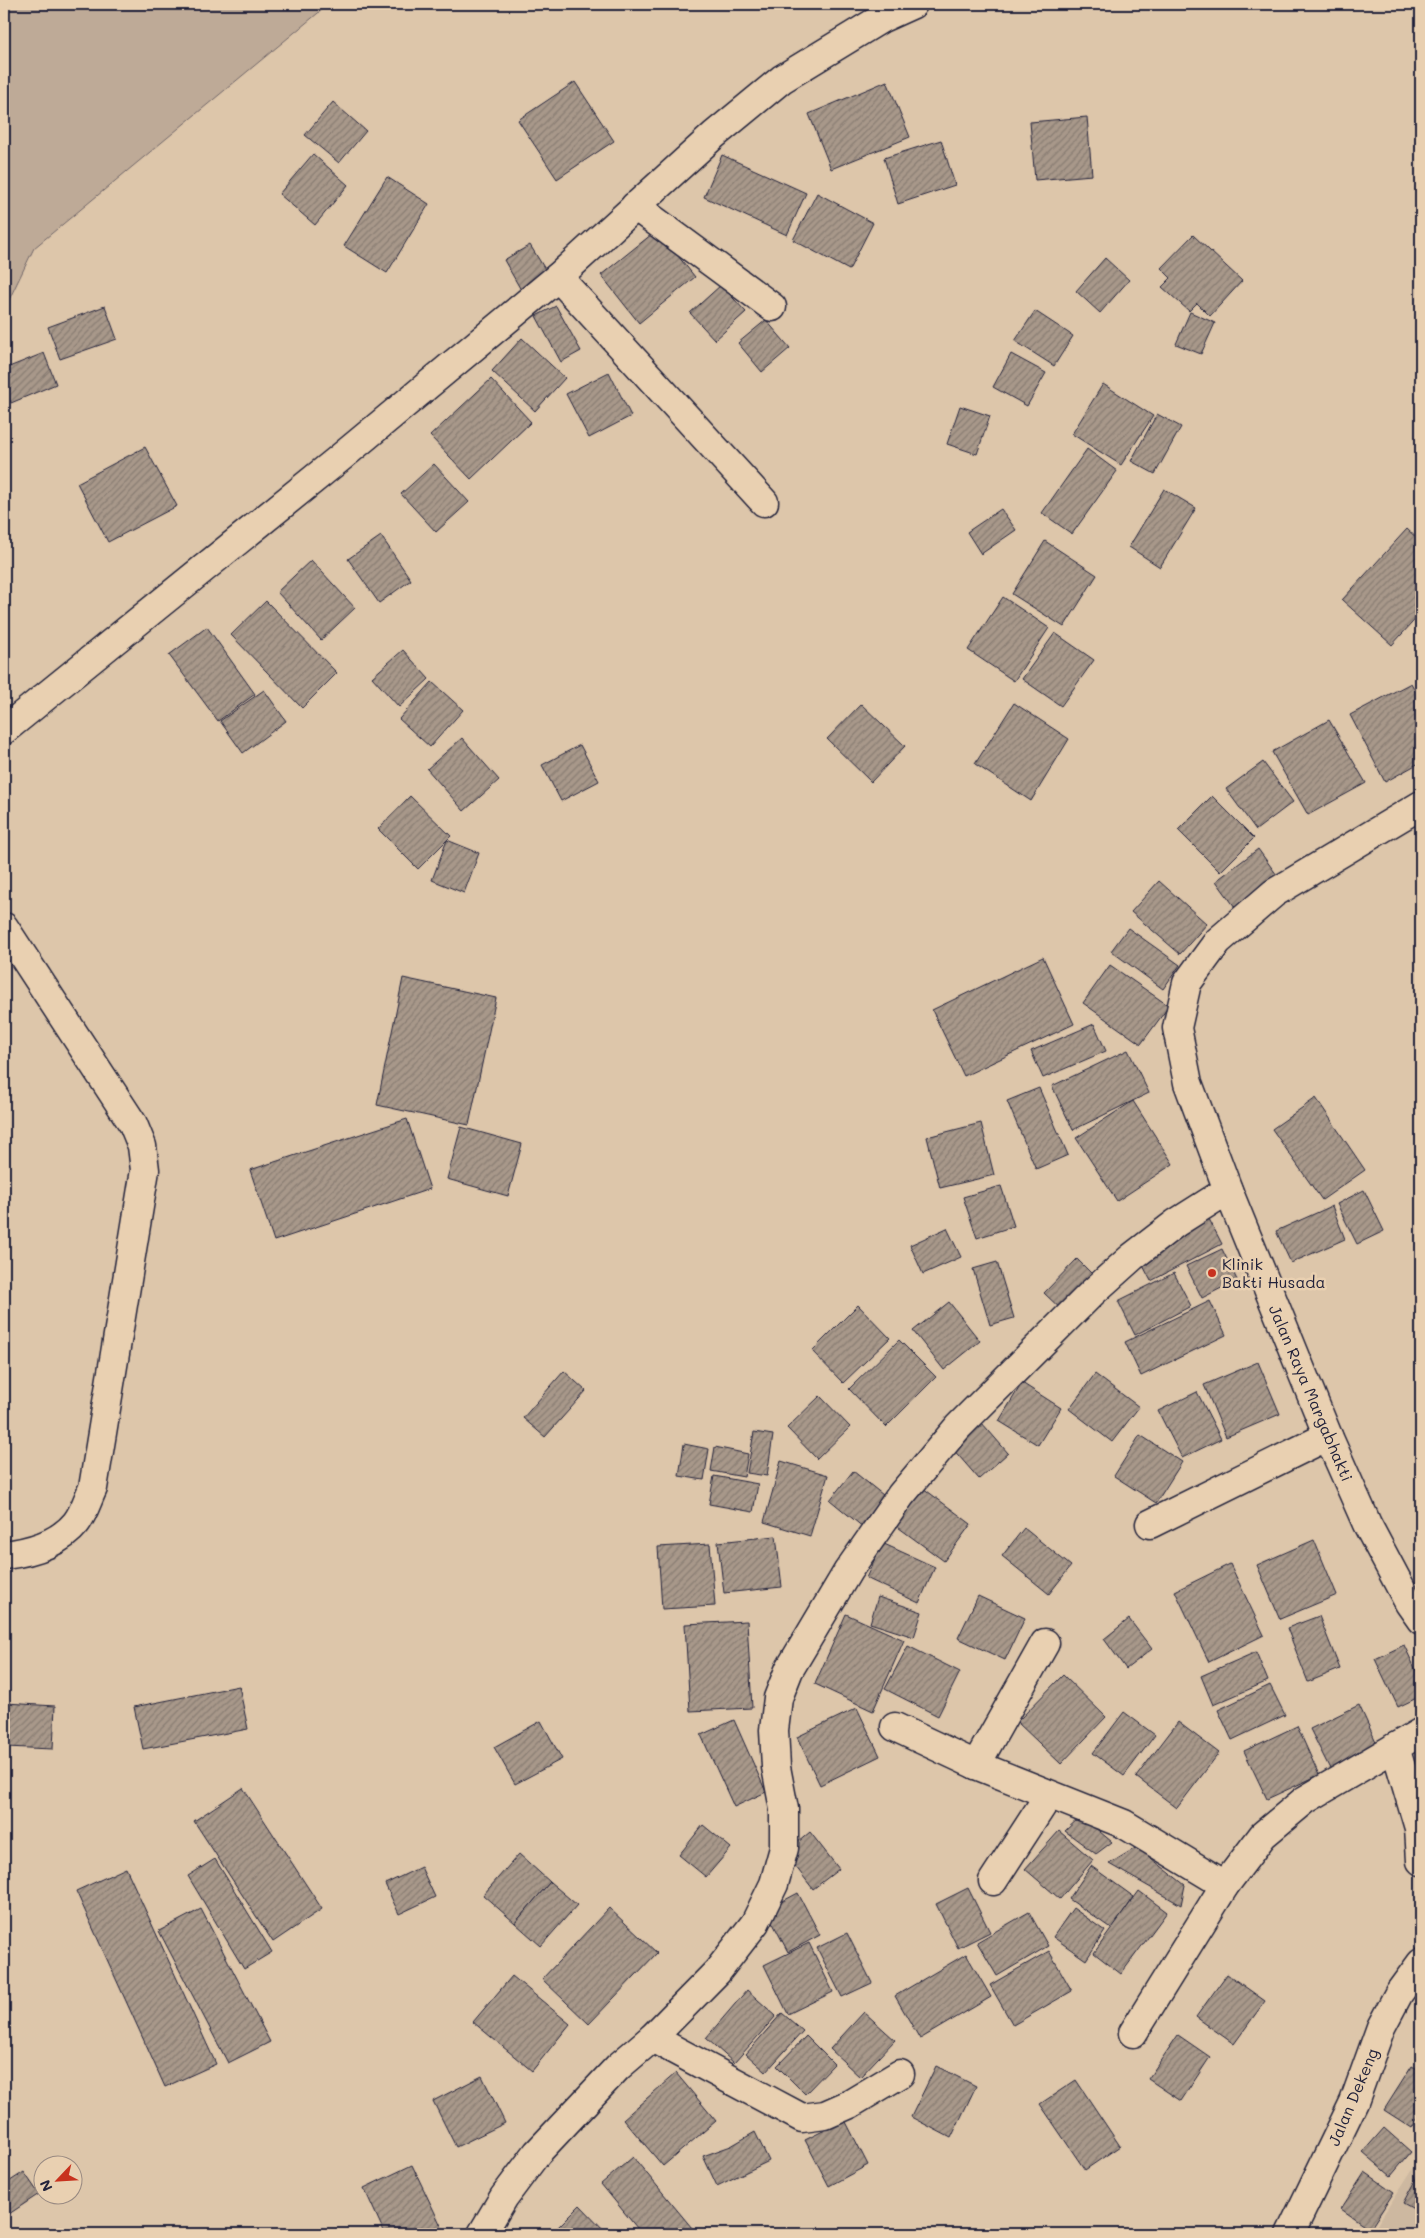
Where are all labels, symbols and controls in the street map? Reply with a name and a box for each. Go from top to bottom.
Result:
place label: Klinik Bakti Husada [1222,1253,1326,1292]
marker: Klinik Bakti Husada [1206,1267,1218,1279]
street label: Jalan Raya Margabhakti [1265,1301,1358,1484]
street label: Jalan Dekeng [1323,2045,1383,2149]
north arrow [32,2156,82,2206]
text: N [35,2177,57,2195]

